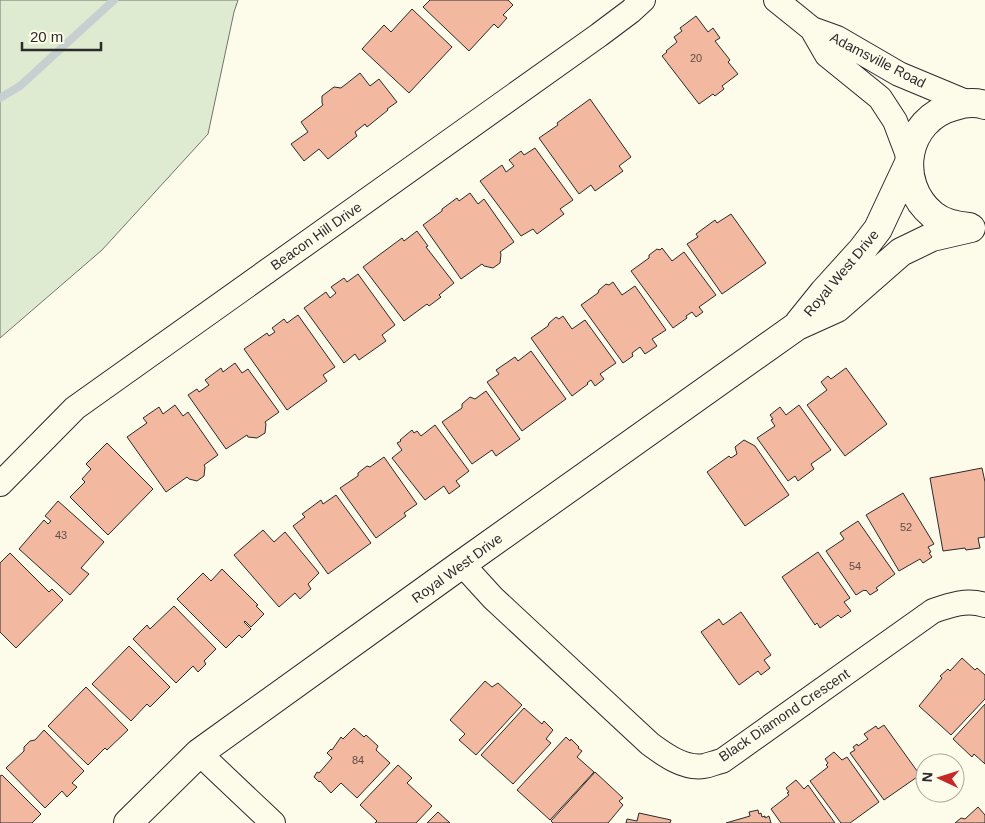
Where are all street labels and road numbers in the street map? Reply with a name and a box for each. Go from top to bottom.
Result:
street label: Adamsville Road [828,29,928,91]
street label: Beacon Hill Drive [267,199,365,273]
street label: Royal West Drive [800,226,882,319]
street label: Royal West Drive [409,530,506,606]
street label: Black Diamond Crescent [716,665,852,765]

